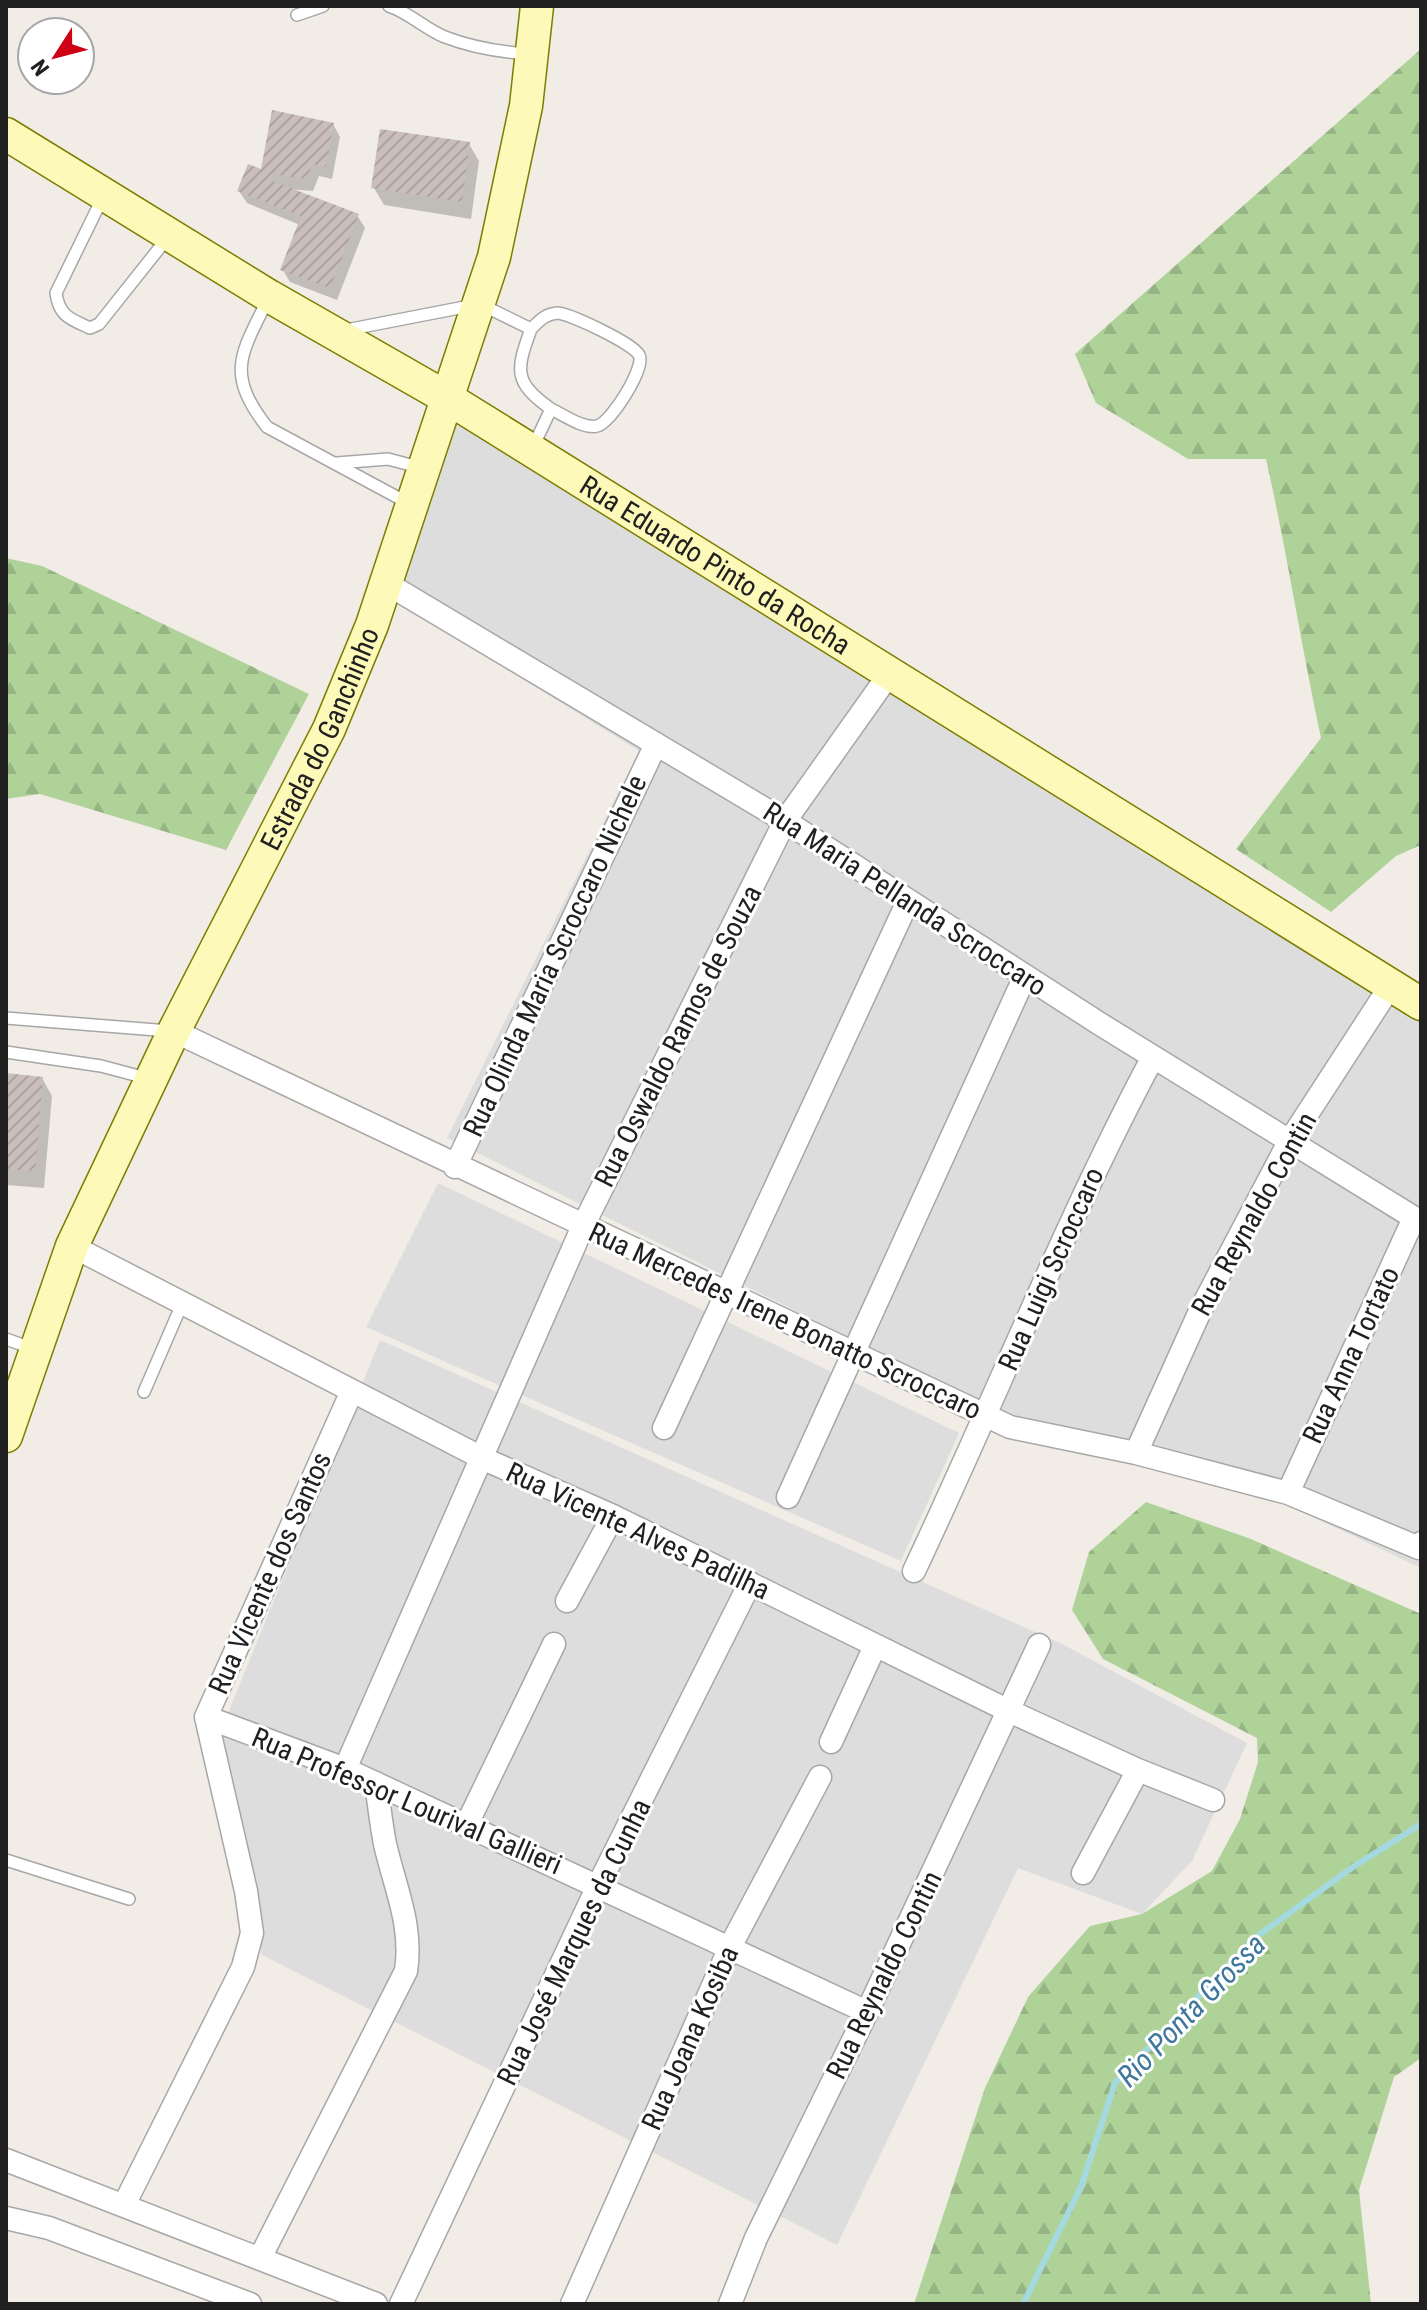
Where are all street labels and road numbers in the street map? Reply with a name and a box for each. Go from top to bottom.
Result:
street label: Rua Eduardo Pinto da Rocha [574,468,857,661]
street label: Estrada do Ganchinho [253,622,386,855]
street label: Rua Olinda Maria Scroccaro Nichele [457,770,653,1142]
street label: Rua Maria Pellanda Scroccaro [757,795,1053,1003]
street label: Rua Oswaldo Ramos de Souza [587,880,769,1192]
street label: Rua Reynaldo Contin [1184,1107,1324,1321]
street label: Rua Luigi Scroccaro [991,1162,1111,1376]
street label: Rua Mercedes Irene Bonatto Scroccaro [584,1215,986,1427]
street label: Rua Anna Tortato [1296,1261,1406,1449]
street label: Rua Vicente dos Santos [202,1447,338,1699]
street label: Rua Vicente Alves Padilha [501,1455,775,1607]
street label: Rua Professor Lourival Gallieri [247,1721,567,1881]
street label: Rua José Marques da Cunha [490,1793,658,2091]
street label: Rua Reynaldo Contin [819,1866,949,2084]
street label: Rua Joana Kosiba [635,1941,745,2135]

